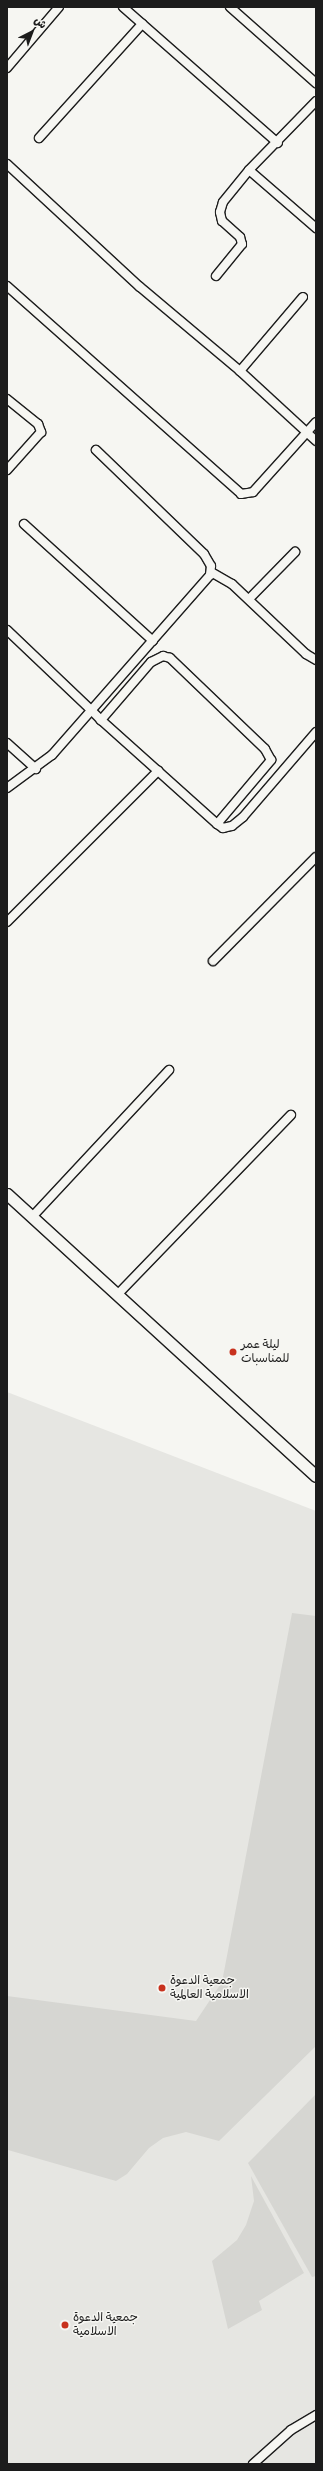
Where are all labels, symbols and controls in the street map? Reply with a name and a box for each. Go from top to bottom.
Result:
north arrow [12,12,52,52]
text: ش [32,14,49,32]
place label: ليلة عمر للمناسبات [241,1338,289,1366]
marker: ليلة عمر للمناسبات [228,1347,238,1357]
place label: جمعية الدعوة الاسلامية العالمية [170,1974,249,2002]
marker: جمعية الدعوة الاسلامية العالمية [157,1983,167,1993]
place label: جمعية الدعوة الاسلامية [73,2311,138,2339]
marker: جمعية الدعوة الاسلامية [60,2320,70,2330]

